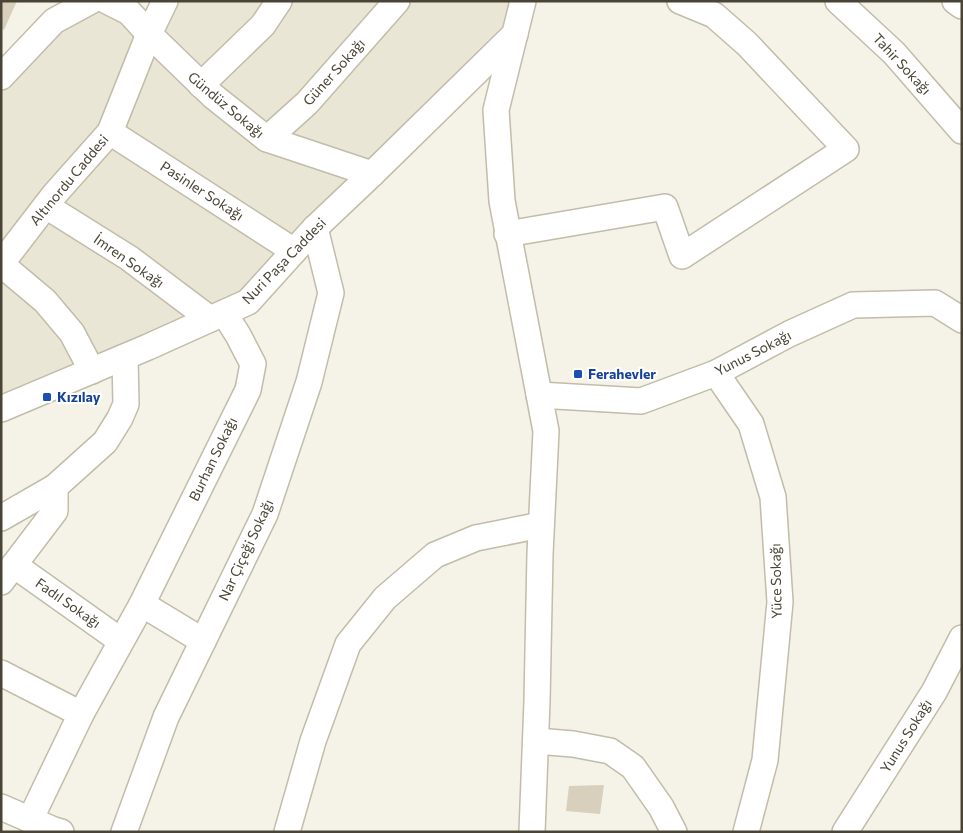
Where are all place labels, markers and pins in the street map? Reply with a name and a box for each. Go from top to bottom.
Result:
place label: Ferahevler [588,365,656,382]
marker: Ferahevler [572,368,584,380]
place label: Kızılay [57,388,101,405]
marker: Kızılay [41,391,53,403]

